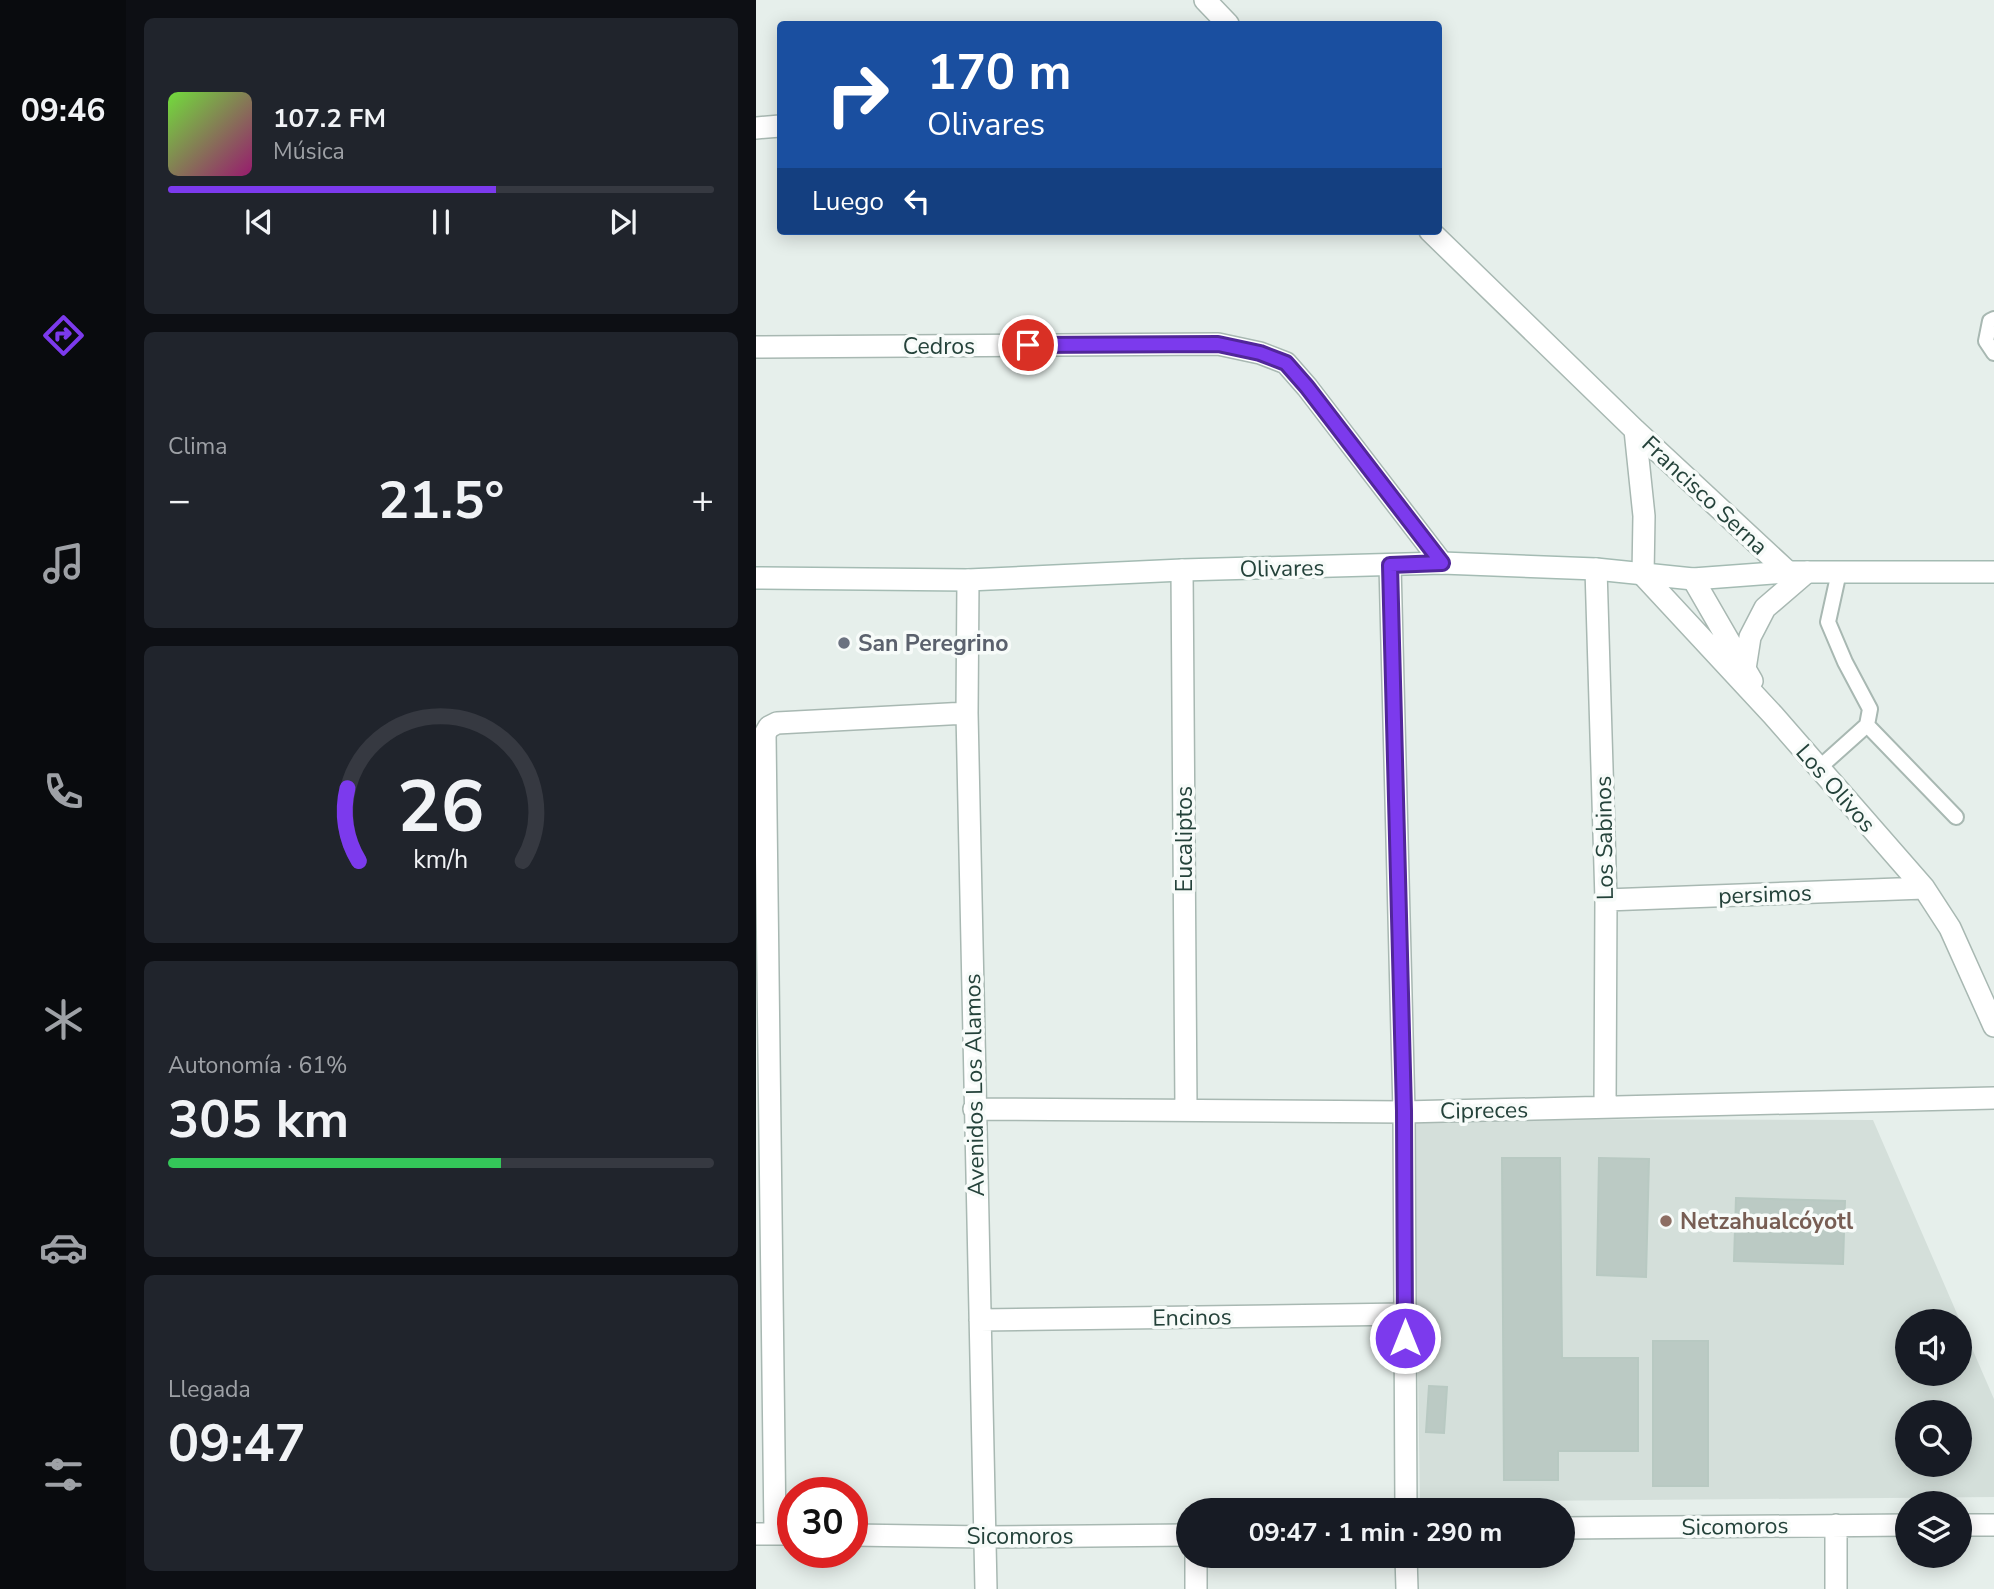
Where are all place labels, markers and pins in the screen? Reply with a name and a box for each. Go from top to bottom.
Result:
pin [998,315,1058,375]
place label: San Peregrino [858,628,1008,659]
marker: San Peregrino [836,635,852,651]
place label: Netzahualcóyotl [1680,1206,1854,1237]
marker: Netzahualcóyotl [1658,1213,1674,1229]

